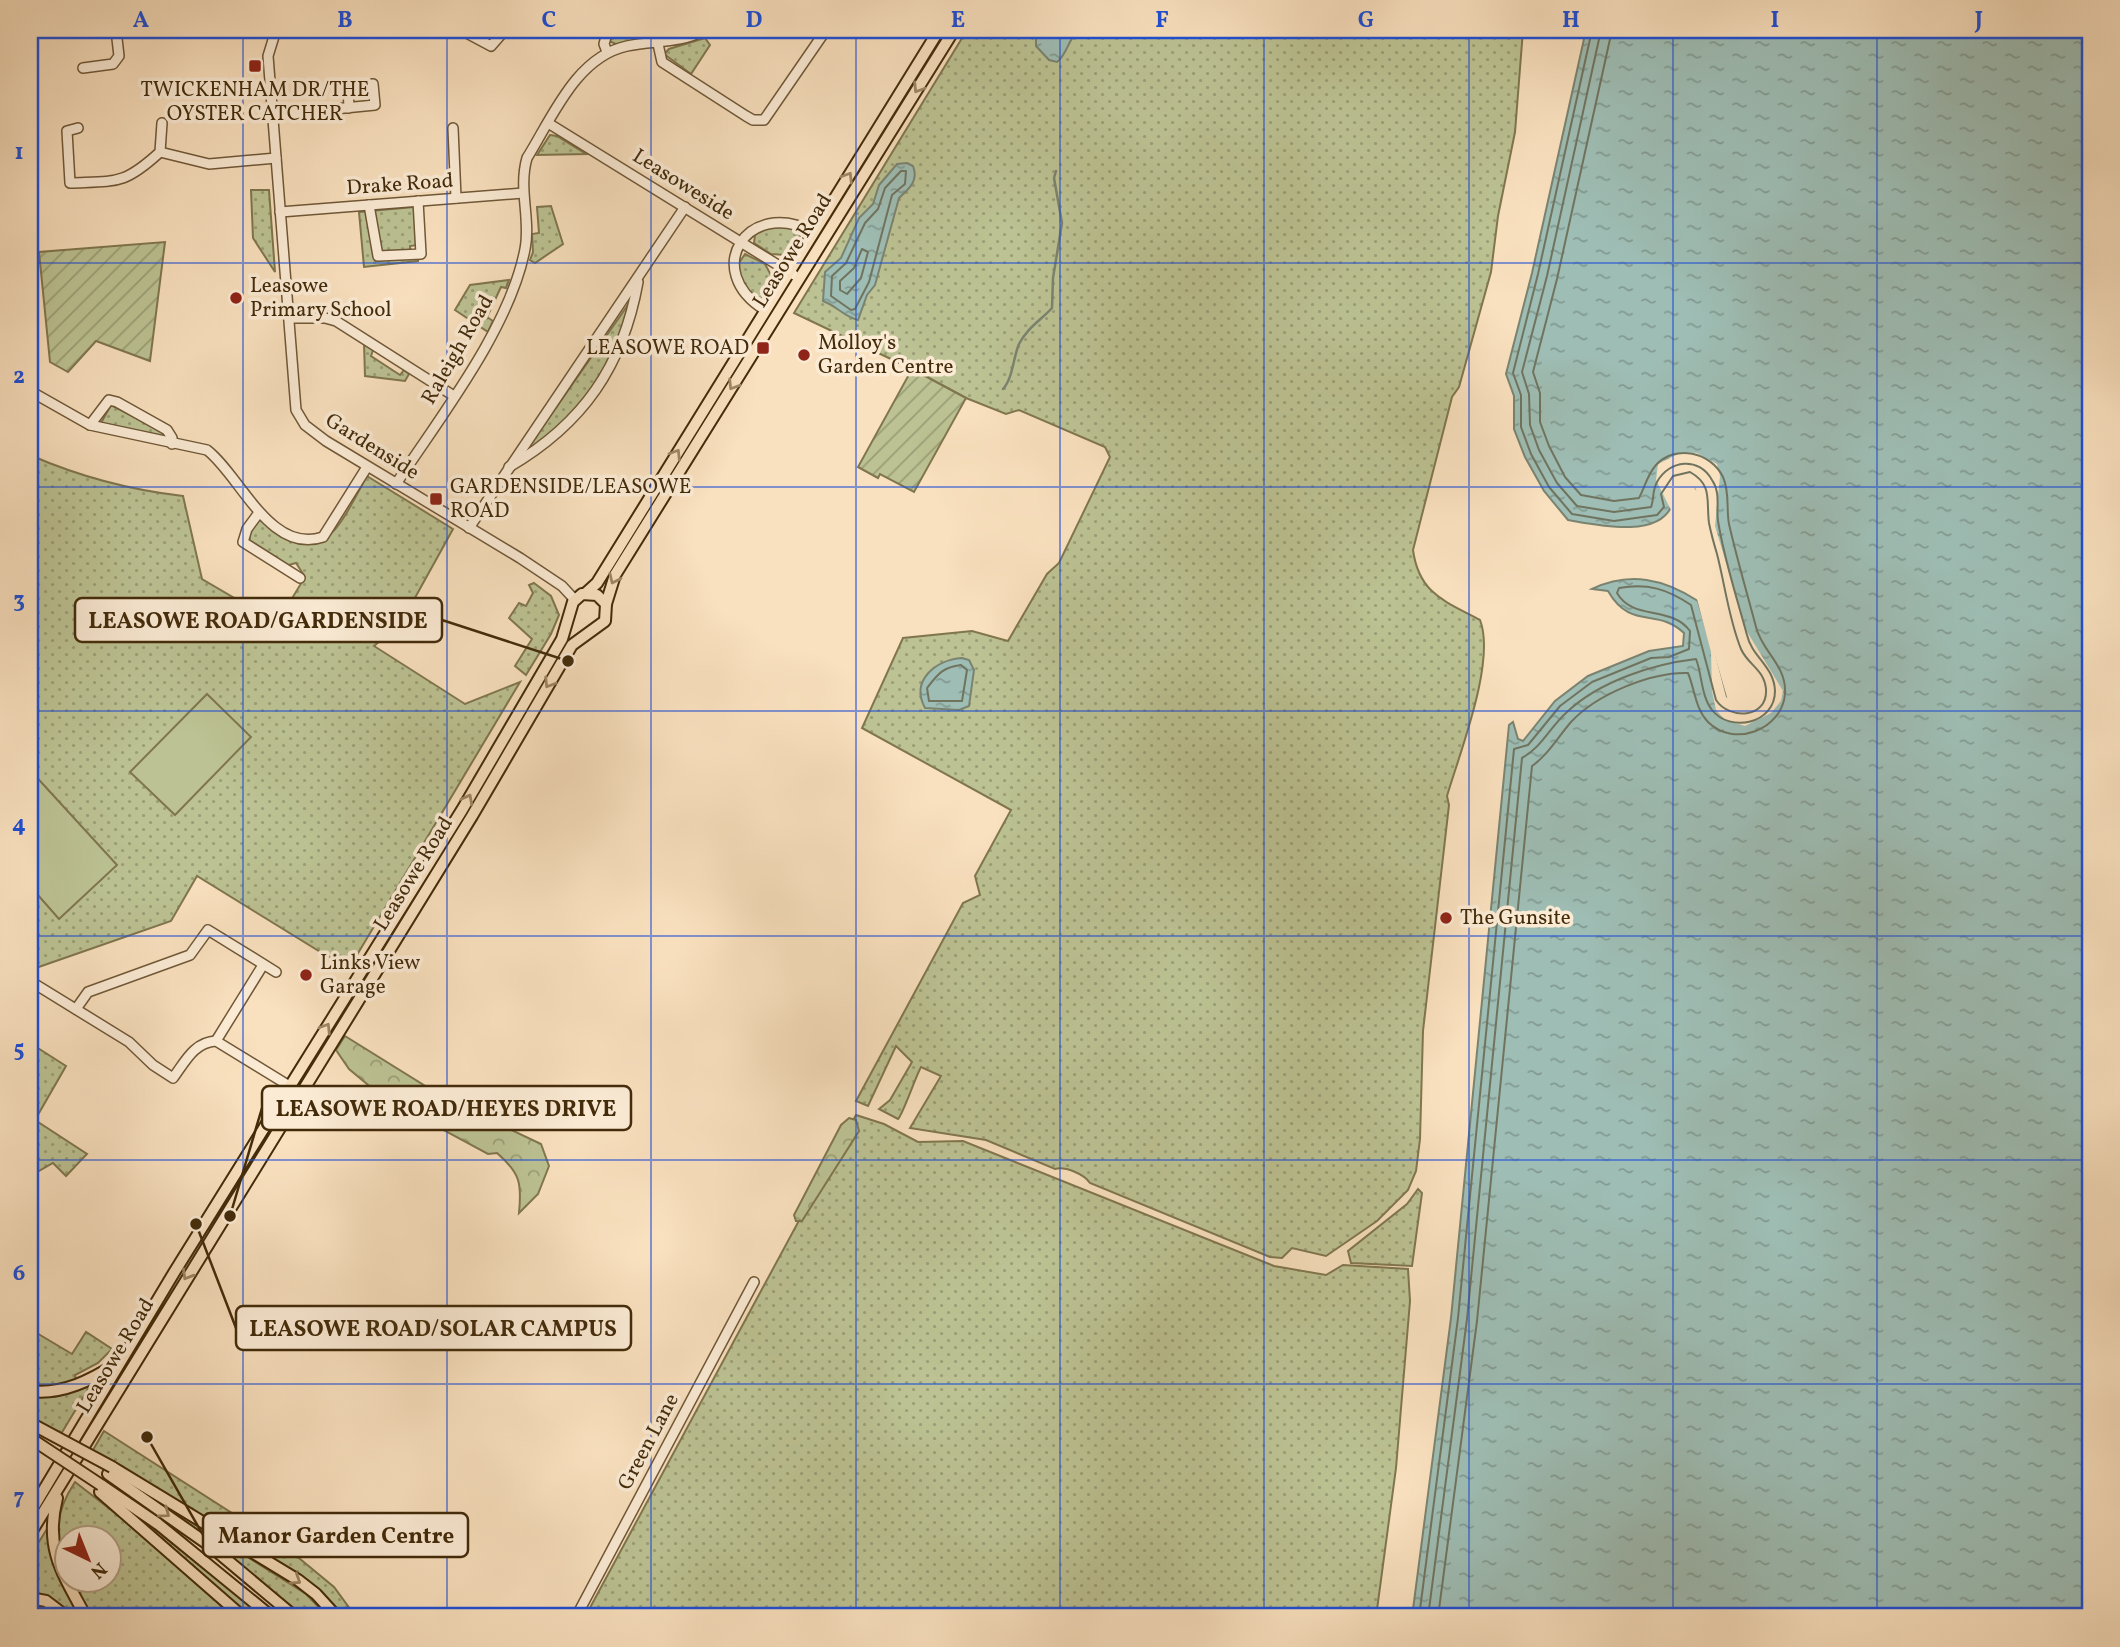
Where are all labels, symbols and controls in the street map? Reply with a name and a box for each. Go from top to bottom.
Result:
text: A [133,5,149,37]
text: B [337,5,353,37]
text: C [542,5,556,37]
text: D [746,5,763,37]
text: E [951,5,965,37]
text: F [1155,5,1169,37]
text: G [1358,5,1374,37]
text: H [1562,5,1580,37]
text: I [1771,5,1779,37]
text: J [1974,5,1983,37]
marker: TWICKENHAM DR/THE OYSTER CATCHER [247,58,263,74]
place label: TWICKENHAM DR/THE OYSTER CATCHER [141,76,369,129]
one-way arrow [913,80,926,93]
text: 1 [14,137,24,169]
street label: Leasoweside [626,142,740,228]
street label: Drake Road [345,167,455,203]
one-way arrow [839,172,852,185]
street label: Leasowe Road [746,188,840,314]
place label: Leasowe Primary School [250,272,391,325]
marker: Leasowe Primary School [228,290,244,306]
street label: Raleigh Road [415,290,501,410]
place label: Molloy's Garden Centre [818,329,954,382]
place label: LEASOWE ROAD [586,334,749,363]
marker: LEASOWE ROAD [755,340,771,356]
marker: Molloy's Garden Centre [796,347,812,363]
text: 2 [13,361,25,393]
one-way arrow [728,377,741,390]
street label: Gardenside [319,407,425,487]
one-way arrow [668,449,681,462]
place label: GARDENSIDE/LEASOWE ROAD [450,473,691,526]
marker: GARDENSIDE/LEASOWE ROAD [428,491,444,507]
one-way arrow [609,572,623,584]
text: 3 [13,585,25,617]
callout: LEASOWE ROAD/GARDENSIDE [75,598,442,642]
text: LEASOWE ROAD/GARDENSIDE [88,606,428,638]
one-way arrow [545,675,558,688]
one-way arrow [459,794,473,806]
text: 4 [12,809,26,841]
street label: Leasowe Road [367,811,461,937]
place label: The Gunsite [1460,904,1571,933]
marker: The Gunsite [1438,910,1454,926]
place label: Links View Garage [320,949,420,1002]
marker: Links View Garage [298,967,314,983]
one-way arrow [318,1023,331,1036]
text: 5 [13,1034,25,1066]
callout: LEASOWE ROAD/HEYES DRIVE [262,1086,631,1130]
text: LEASOWE ROAD/HEYES DRIVE [276,1094,616,1126]
text: 6 [13,1258,25,1290]
one-way arrow [182,1268,195,1281]
street label: Leasowe Road [70,1293,162,1419]
callout: LEASOWE ROAD/SOLAR CAMPUS [236,1306,631,1350]
text: LEASOWE ROAD/SOLAR CAMPUS [249,1314,617,1346]
street label: Green Lane [611,1389,687,1495]
text: 7 [14,1482,25,1514]
one-way arrow [157,1505,169,1517]
callout: Manor Garden Centre [203,1513,468,1557]
text: Manor Garden Centre [218,1521,454,1553]
north arrow [52,1524,122,1594]
text: N [84,1556,112,1584]
one-way arrow [288,1571,301,1584]

